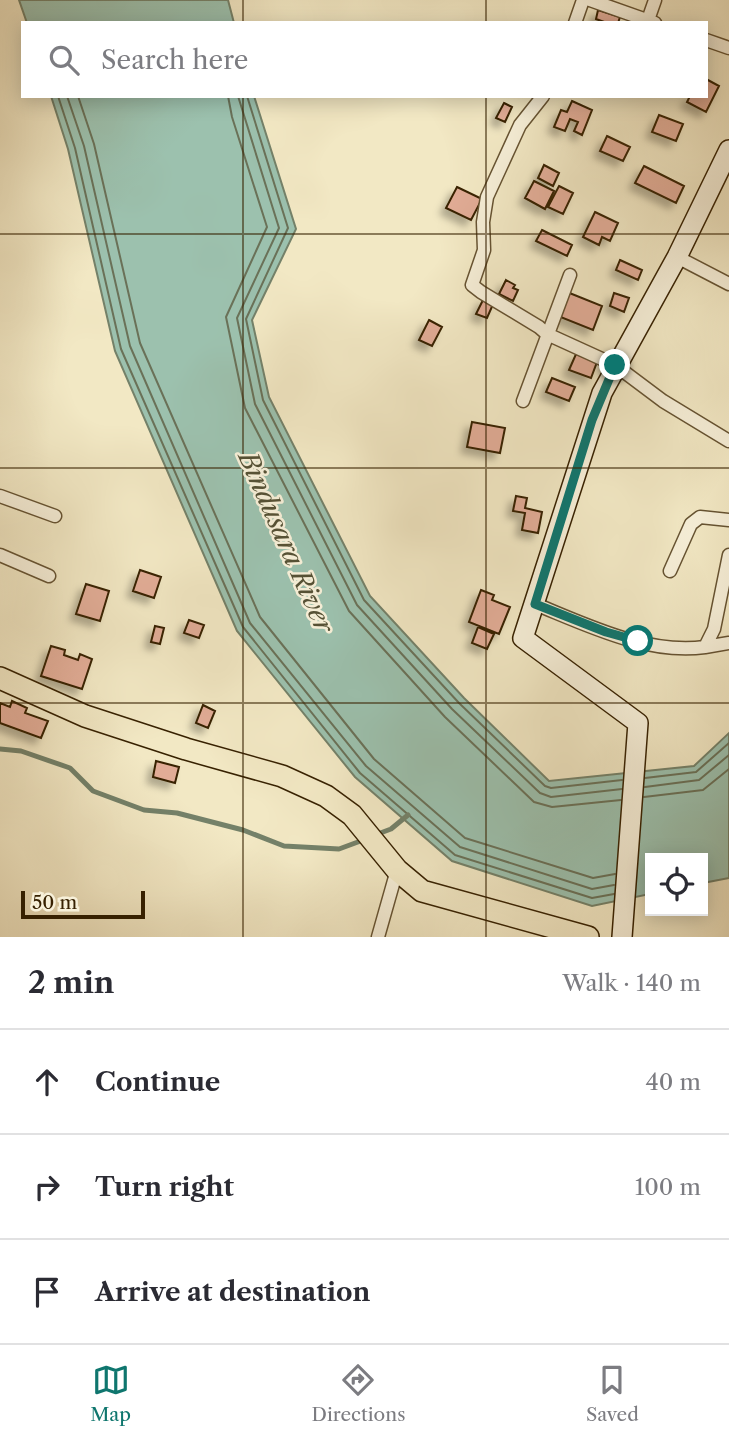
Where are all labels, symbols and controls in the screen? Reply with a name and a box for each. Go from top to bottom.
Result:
search box [21,21,708,98]
icon: search [45,41,83,79]
text: Search here [101,44,248,76]
route end [599,349,630,380]
water label: Bindusara River [231,444,341,640]
route start [622,625,653,656]
map controls [645,853,708,916]
button: locate [645,853,708,916]
scale bar [21,888,145,920]
text: 50 m [32,891,77,914]
text: 2 min [28,964,114,1001]
text: Walk · 140 m [562,969,701,997]
icon: ahead [28,1063,66,1101]
text: Continue [95,1066,220,1098]
text: 40 m [646,1068,701,1096]
icon: right [28,1168,66,1206]
text: Turn right [95,1171,234,1203]
text: 100 m [635,1173,701,1201]
icon: arrive [28,1273,66,1311]
text: Arrive at destination [95,1276,370,1308]
tab: Map [90,1361,131,1426]
tab: Directions [312,1361,405,1426]
tab: Saved [586,1361,639,1426]

